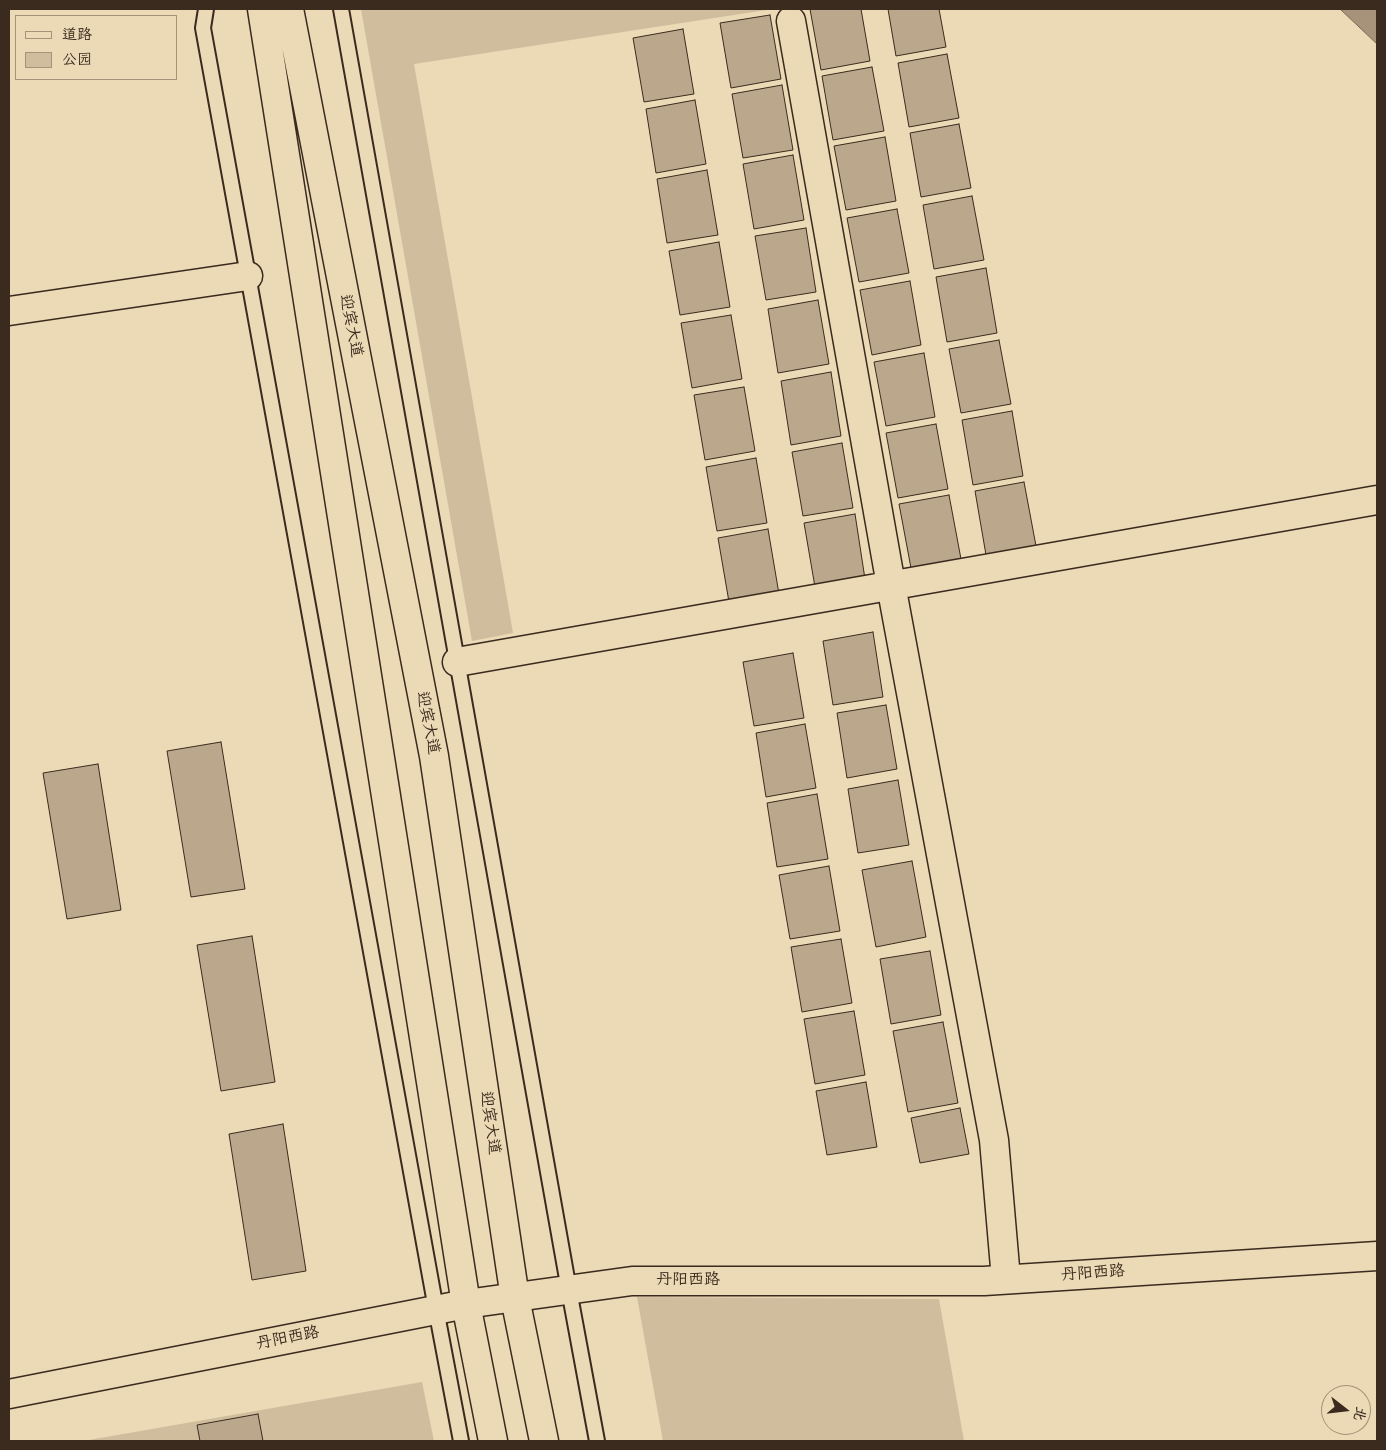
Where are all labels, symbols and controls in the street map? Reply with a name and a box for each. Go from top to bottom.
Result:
legend [15,15,178,80]
text: 道路 [62,24,92,45]
text: 公园 [62,49,92,70]
street label: 迎宾大道 [334,293,366,359]
street label: 迎宾大道 [411,690,443,756]
street label: 迎宾大道 [475,1090,503,1156]
street label: 丹阳西路 [1060,1262,1126,1286]
street label: 丹阳西路 [656,1271,720,1291]
street label: 丹阳西路 [255,1323,321,1355]
north arrow [1321,1385,1371,1435]
text: 北 [1348,1404,1371,1423]

